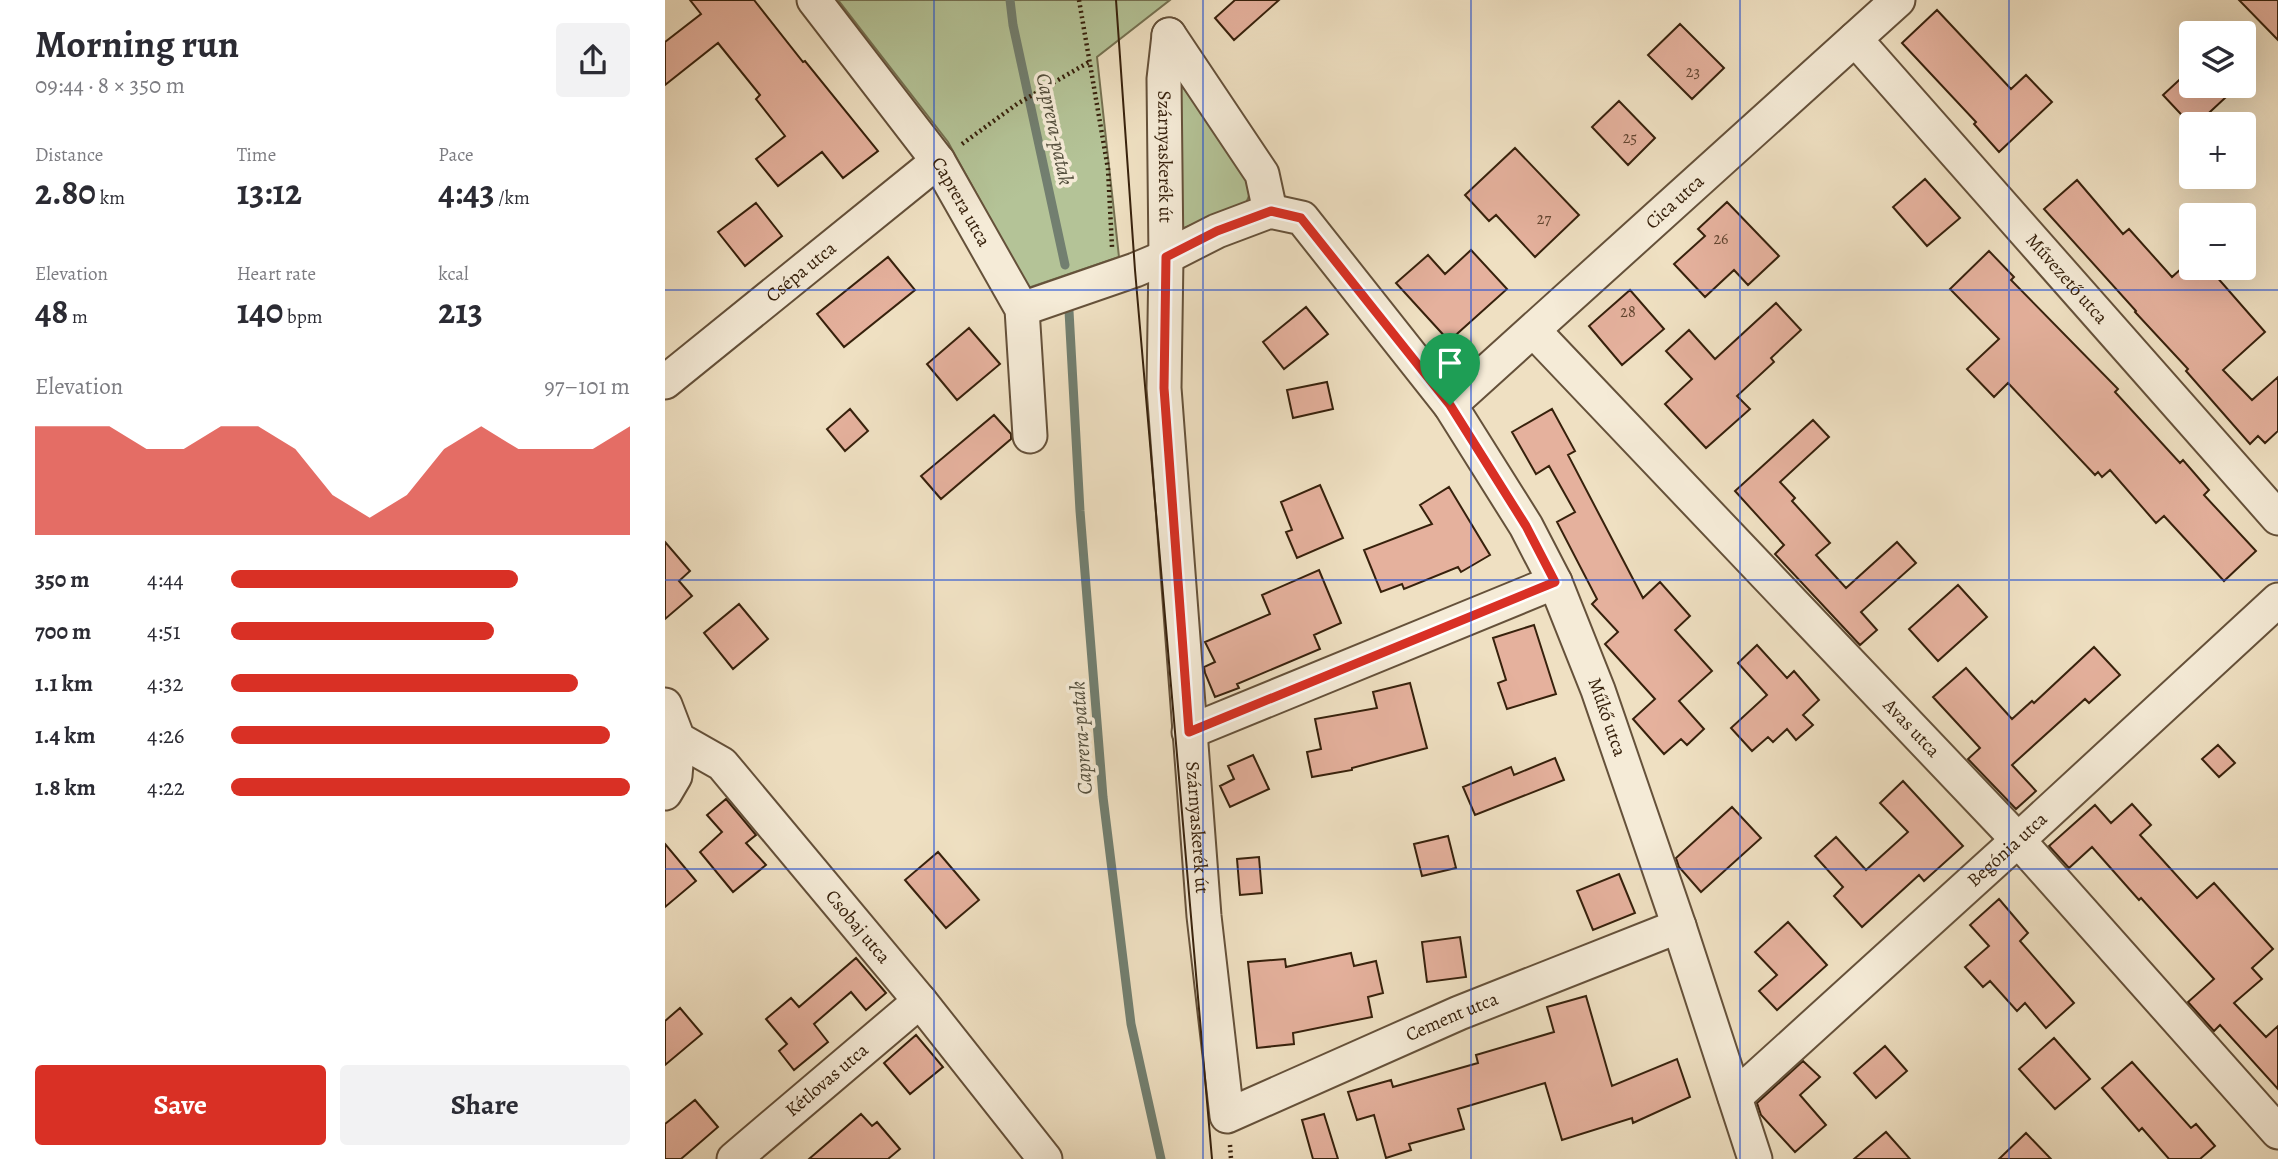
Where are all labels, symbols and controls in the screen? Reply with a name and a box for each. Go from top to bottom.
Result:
text: Morning run [35,18,239,70]
map controls [2179,21,2256,280]
button: layers [2179,21,2256,98]
button: share [556,23,630,97]
house number: 23 [1686,61,1700,83]
text: 09:44 · 8 × 350 m [35,70,185,101]
water label: Caprera-patak [1029,70,1081,188]
street label: Szárnyaskerék út [1151,90,1179,223]
button: + [2179,112,2256,189]
house number: 25 [1623,127,1637,149]
text: Distance [35,142,103,168]
text: Time [237,142,276,168]
text: Pace [438,142,474,168]
street label: Caprera utca [925,152,997,251]
text: 2.80 [35,168,96,216]
text: 13:12 [237,168,302,216]
text: 4:43 [438,168,495,216]
street label: Cica utca [1640,168,1710,235]
text: km [96,185,125,211]
text: /km [495,185,530,211]
button: − [2179,203,2256,280]
house number: 27 [1537,208,1551,230]
house number: 26 [1714,228,1729,250]
street label: Művezető utca [2020,228,2114,330]
street label: Csépa utca [760,235,842,308]
text: Elevation [35,261,108,287]
text: Heart rate [237,261,316,287]
text: kcal [438,261,469,287]
text: 48 [35,287,68,335]
text: 140 [237,287,283,335]
text: 213 [438,287,483,335]
house number: 28 [1620,301,1636,323]
text: m [68,304,88,330]
text: bpm [283,304,323,330]
pin [1420,333,1480,405]
icon: arrive [1431,344,1469,382]
text: Elevation [35,371,123,402]
text: 97–101 m [544,371,630,402]
text: 350 m [35,564,90,595]
text: 4:44 [147,564,184,595]
text: 700 m [35,616,91,647]
text: 4:51 [147,616,181,647]
text: 1.1 km [35,668,93,699]
text: 4:32 [147,668,183,699]
street label: Műkő utca [1581,674,1633,760]
water label: Caprera-patak [1063,680,1099,796]
street label: Avas utca [1877,692,1946,763]
text: 1.4 km [35,720,96,751]
text: 4:26 [147,720,184,751]
street label: Szárnyaskerék út [1179,760,1215,895]
text: 1.8 km [35,772,96,803]
text: 4:22 [147,772,185,803]
street label: Begónia utca [1962,806,2053,893]
street label: Csobaj utca [819,884,897,969]
street label: Cement utca [1402,986,1502,1048]
street label: Kétlovas utca [780,1037,874,1123]
button: Save [35,1065,326,1145]
button: Share [340,1065,630,1145]

